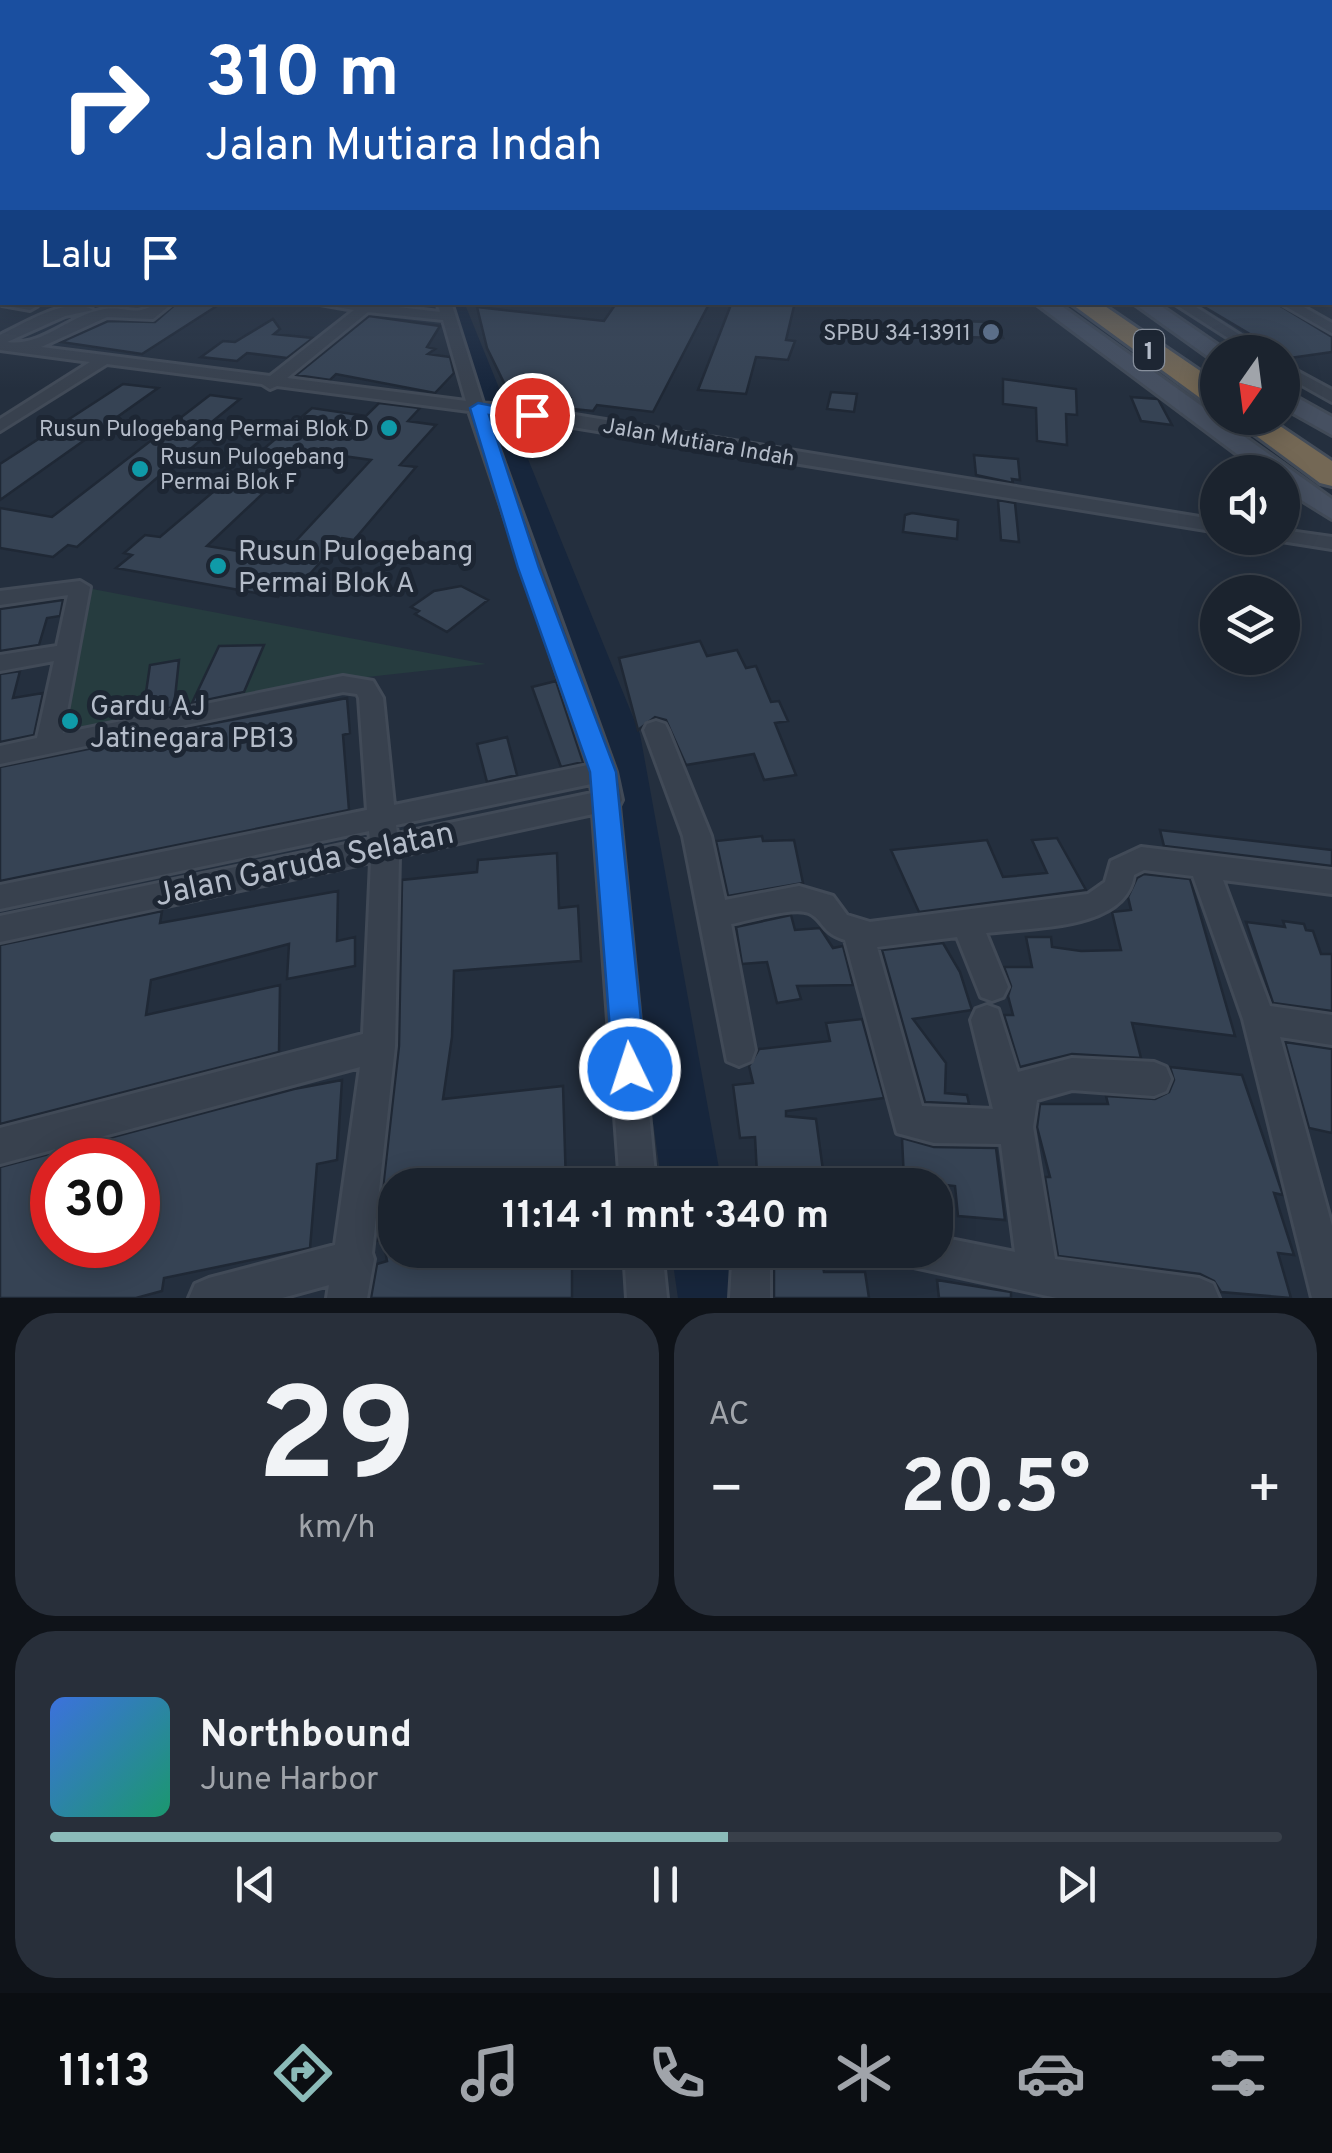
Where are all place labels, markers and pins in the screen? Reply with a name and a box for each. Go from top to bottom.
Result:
place label: SPBU 34-13911 [823,321,971,348]
marker: SPBU 34-13911 [980,321,1002,343]
pin [490,373,575,458]
place label: Rusun Pulogebang Permai Blok D [39,417,369,444]
marker: Rusun Pulogebang Permai Blok D [378,417,400,439]
place label: Rusun Pulogebang Permai Blok F [160,445,345,497]
marker: Rusun Pulogebang Permai Blok F [129,458,151,480]
place label: Rusun Pulogebang Permai Blok A [238,535,473,603]
marker: Rusun Pulogebang Permai Blok A [207,555,229,577]
place label: Gardu AJ Jatinegara PB13 [90,690,294,758]
marker: Gardu AJ Jatinegara PB13 [59,710,81,732]

